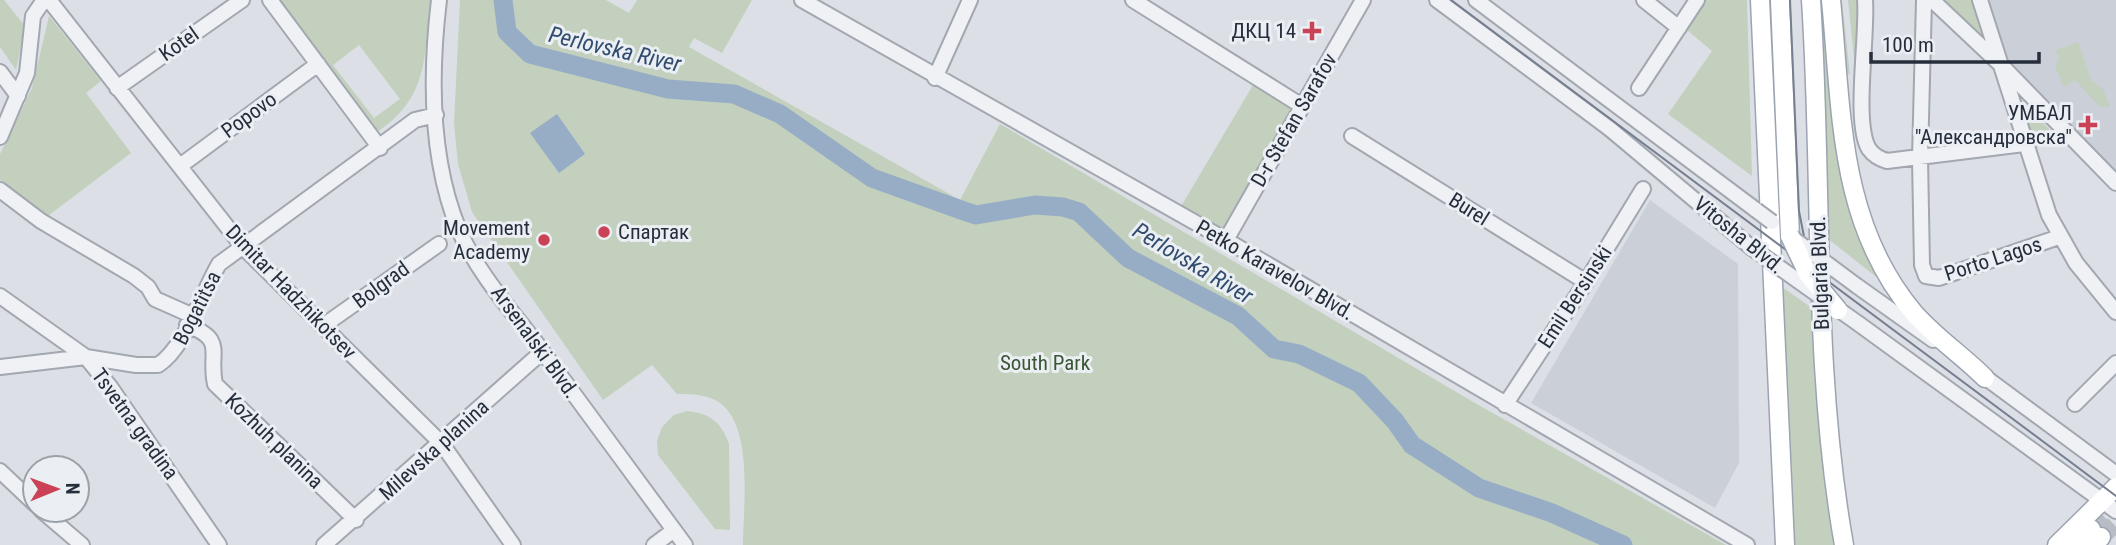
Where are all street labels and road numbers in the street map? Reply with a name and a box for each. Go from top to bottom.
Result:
street label: Kotel [155,22,203,66]
street label: D-r Stefan Sarafov [1246,49,1342,191]
street label: Popovo [217,87,281,143]
street label: Burel [1445,188,1493,230]
street label: Vitosha Blvd. [1689,191,1789,279]
street label: Petko Karavelov Blvd. [1192,215,1358,325]
street label: Bulgaria Blvd. [1806,216,1834,330]
street label: Dimitar Hadzhikotsev [221,220,361,364]
street label: Porto Lagos [1941,232,2045,286]
street label: Emil Bersinski [1533,241,1617,353]
street label: Bolgrad [348,257,414,313]
street label: Bogatitsa [168,267,226,349]
street label: Arsenalski Blvd. [486,281,584,403]
street label: Tsvetna gradina [87,364,183,484]
street label: Kozhuh planina [220,388,328,494]
street label: Milevska planina [374,395,494,505]

